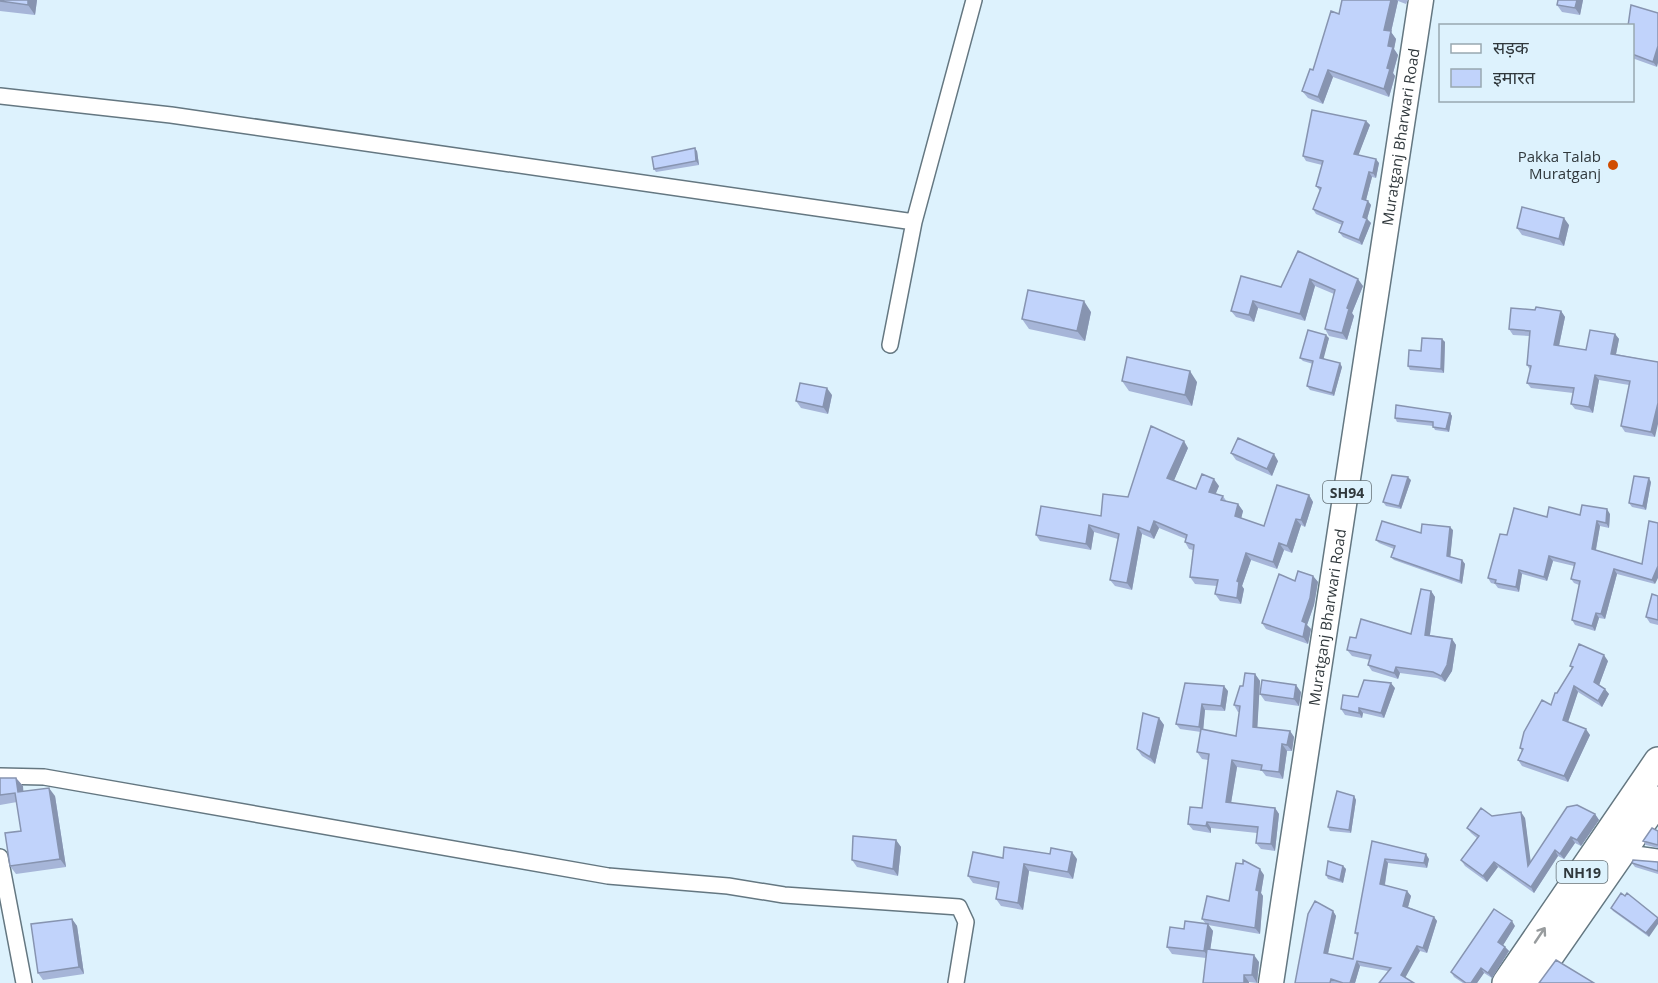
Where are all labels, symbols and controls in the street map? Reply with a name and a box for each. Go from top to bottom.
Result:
legend [1439,24,1634,102]
text: सड़क [1493,35,1530,59]
street label: Muratganj Bharwari Road [1377,47,1424,227]
text: इमारत [1493,65,1536,89]
place label: Pakka Talab Muratganj [1518,146,1601,183]
marker: Pakka Talab Muratganj [1606,158,1620,172]
road number: SH94 [1323,481,1371,503]
street label: Muratganj Bharwari Road [1303,527,1350,707]
road number: NH19 [1556,861,1608,883]
one-way arrow [1534,927,1546,944]

